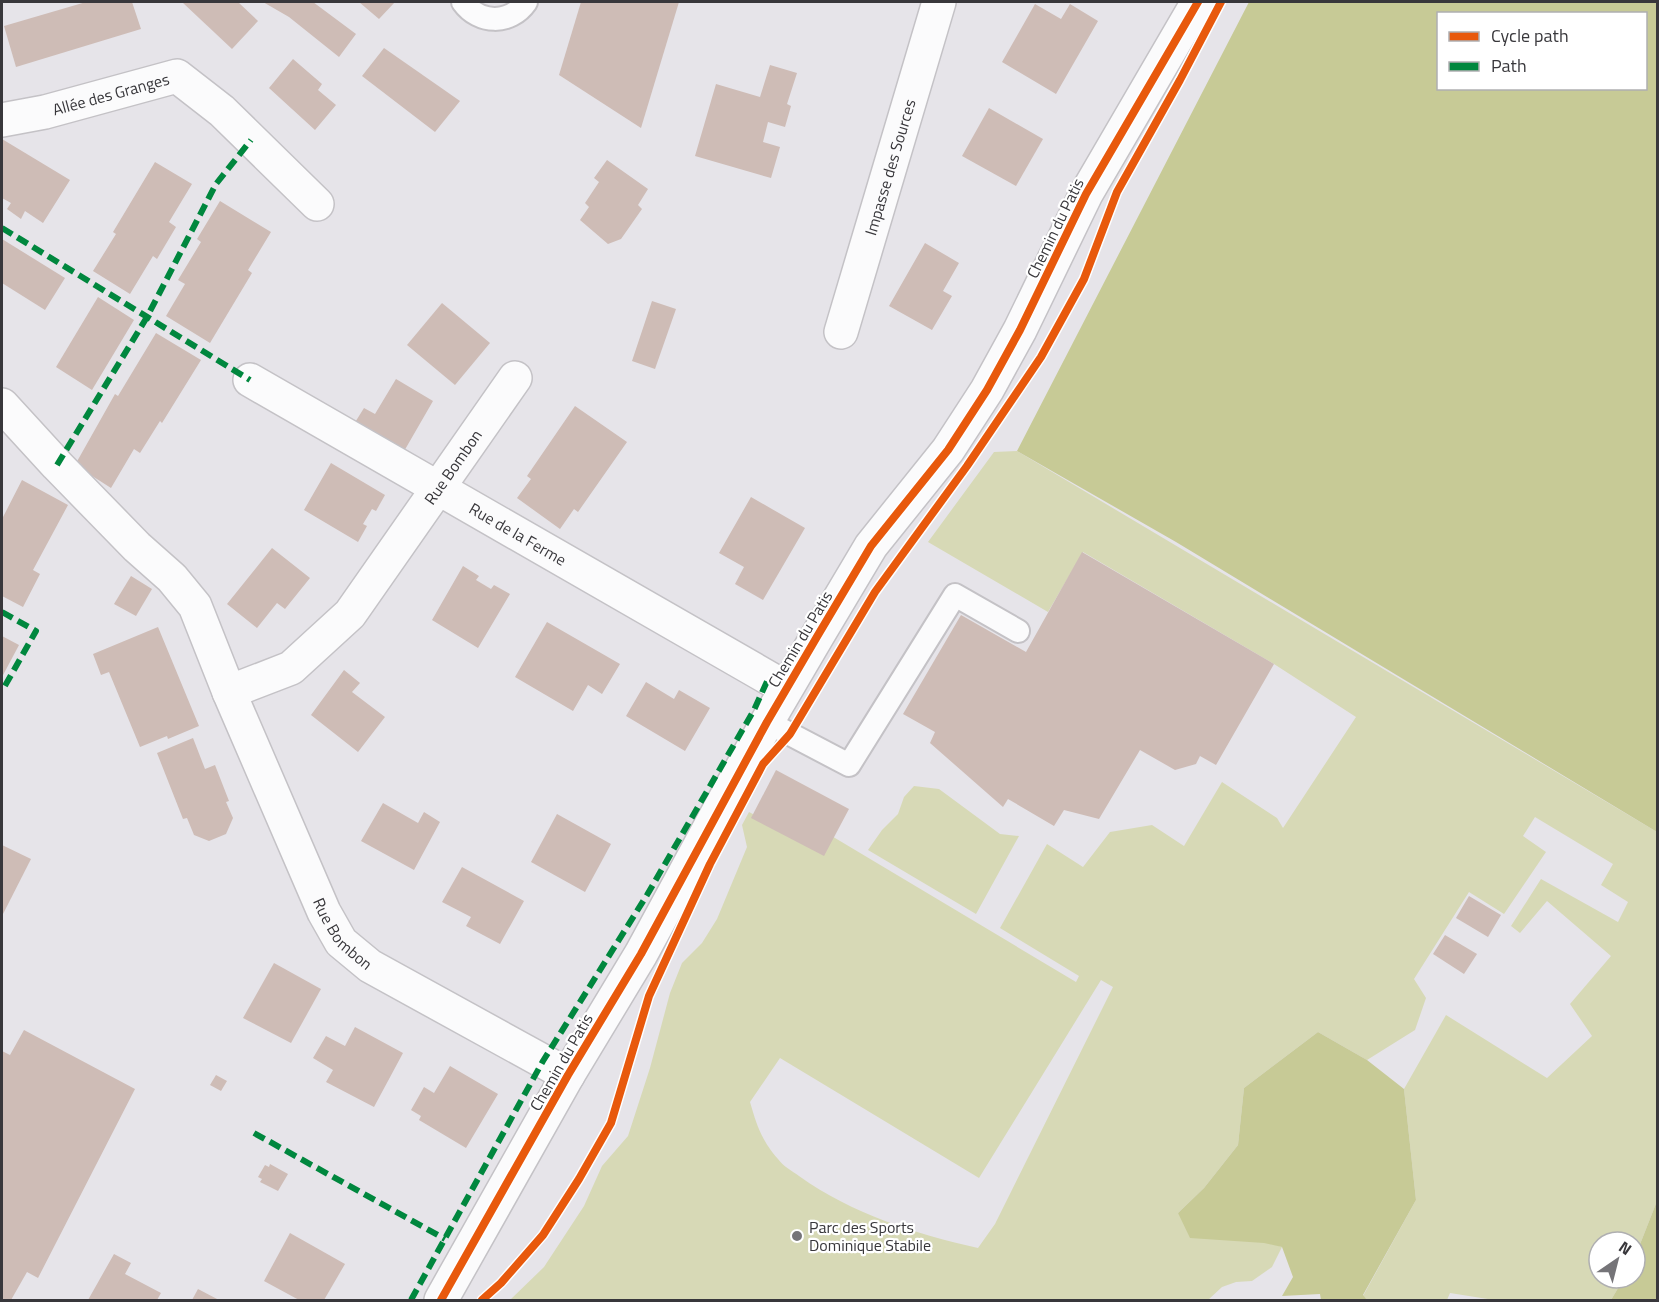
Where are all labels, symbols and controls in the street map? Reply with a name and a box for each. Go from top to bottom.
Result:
legend [1437,12,1647,90]
text: Cycle path [1491,22,1569,49]
text: Path [1491,52,1527,79]
street label: Allée des Granges [50,67,172,121]
street label: Impasse des Sources [858,96,922,238]
street label: Chemin du Patis [1020,174,1090,282]
street label: Rue Bombon [418,424,488,509]
street label: Rue de la Ferme [465,497,571,571]
street label: Chemin du Patis [762,586,838,692]
street label: Rue Bombon [307,894,378,975]
street label: Chemin du Patis [523,1009,599,1115]
place label: Parc des Sports Dominique Stabile [809,1215,931,1257]
marker: Parc des Sports Dominique Stabile [790,1229,804,1243]
north arrow [1587,1230,1647,1290]
text: N [1614,1235,1637,1261]

